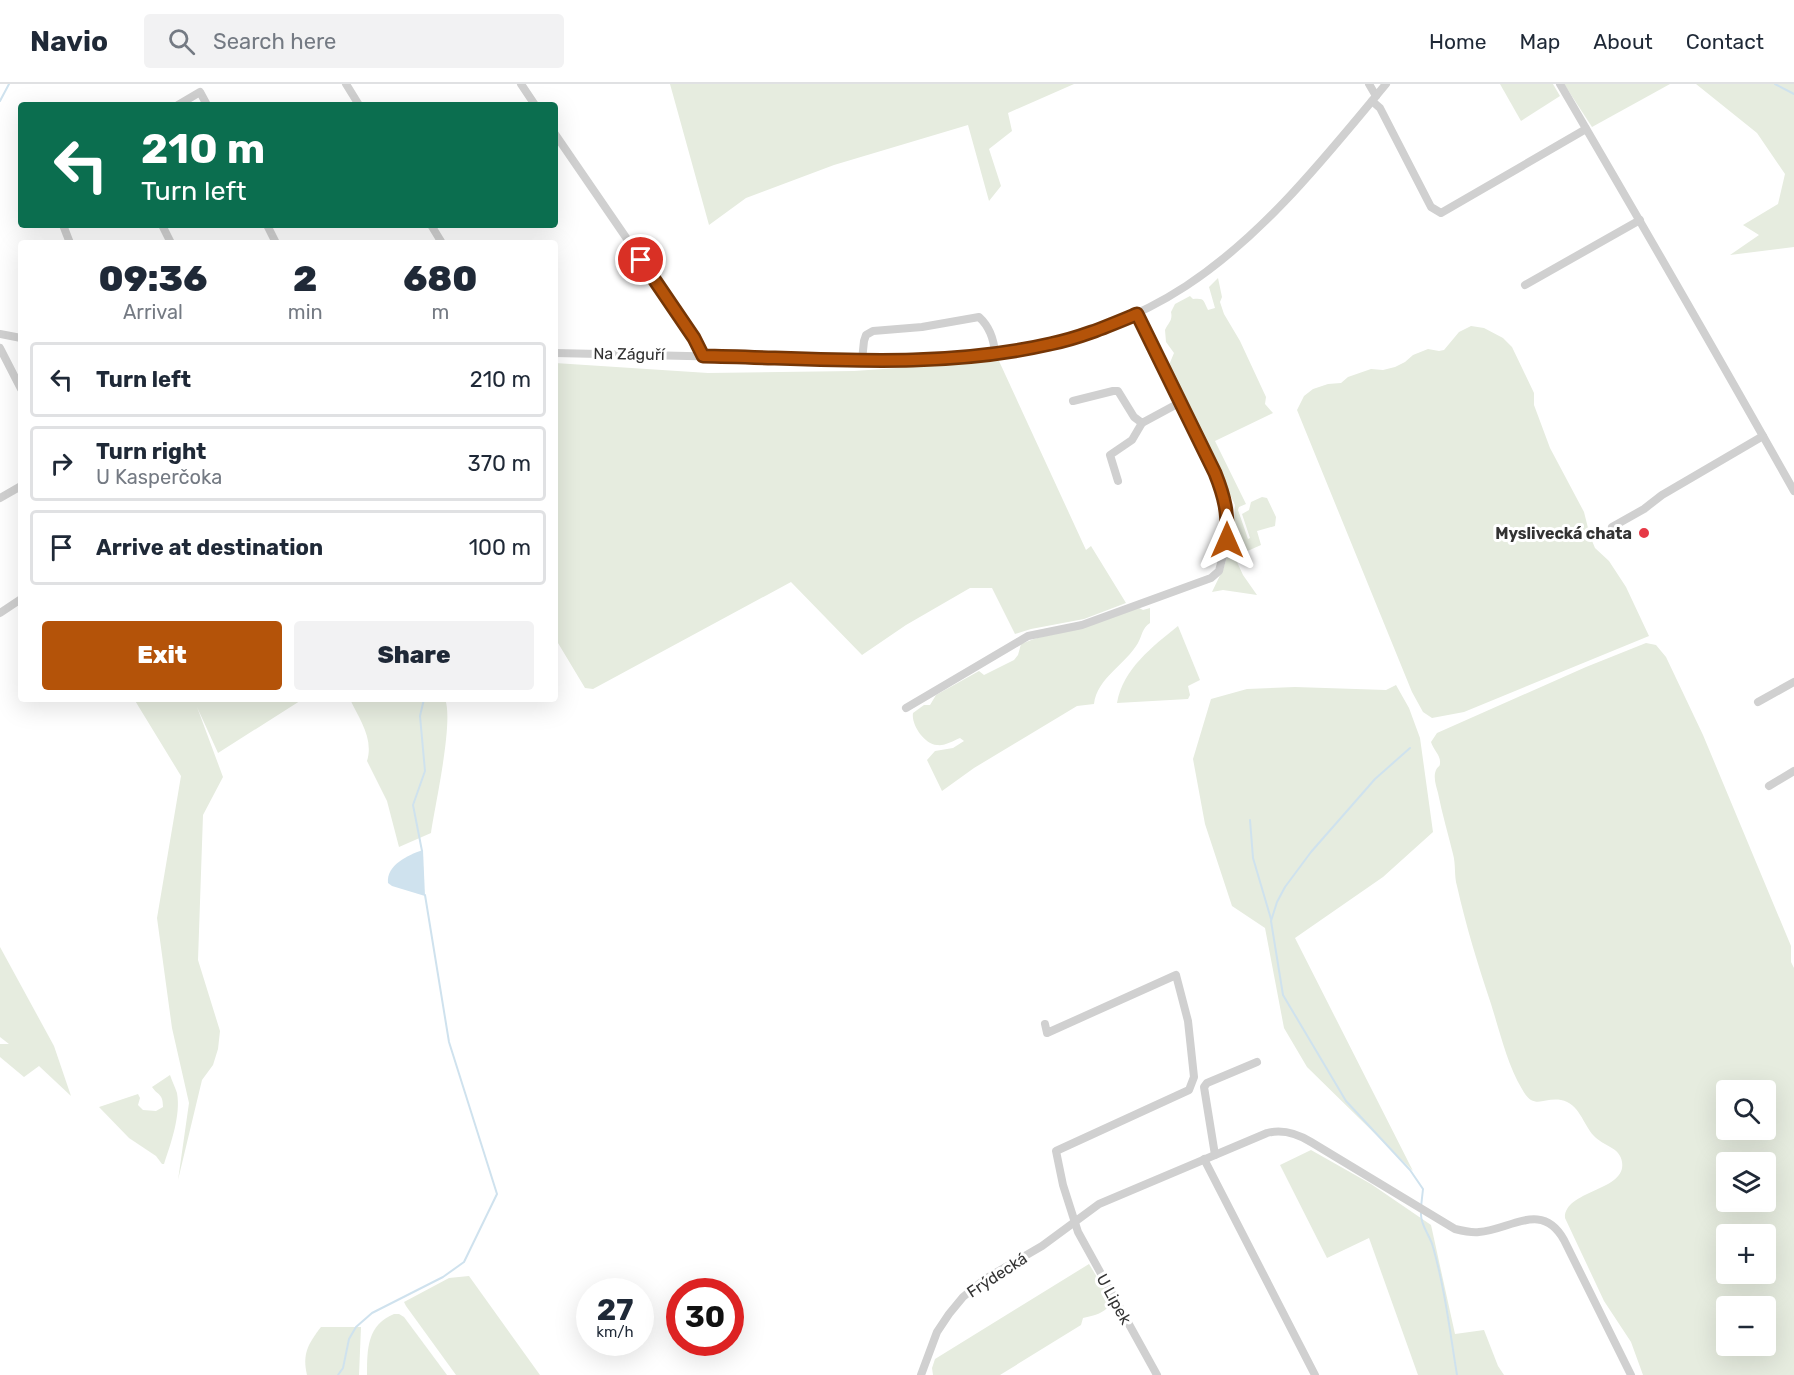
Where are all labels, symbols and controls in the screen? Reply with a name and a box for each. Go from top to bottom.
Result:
search box [144,14,564,68]
text: Navio [30,25,108,58]
icon: search [165,25,198,58]
text: Search here [213,28,336,55]
text: Home [1429,29,1486,54]
text: Map [1519,29,1560,54]
text: About [1593,29,1653,54]
text: Contact [1686,29,1764,54]
text: 210 m [141,124,265,174]
icon: left [42,126,120,204]
text: Turn left [141,175,246,207]
pin [615,234,666,285]
icon: arrive [624,243,657,276]
text: 09:36 [99,257,207,300]
text: 2 [293,257,317,300]
text: 680 [403,257,477,300]
text: Arrival [123,300,183,324]
text: min [288,300,323,324]
text: m [431,300,449,324]
street label: Na Záguří [593,344,666,364]
icon: left [45,363,78,396]
text: Turn left [96,366,191,393]
text: 210 m [470,366,531,393]
text: Turn right [96,438,206,465]
icon: right [45,447,78,480]
text: 370 m [468,450,531,477]
text: U Kasperčoka [96,465,222,489]
position arrow [1195,508,1259,572]
place label: Myslivecká chata [1495,524,1632,543]
marker: Myslivecká chata [1637,526,1651,540]
icon: arrive [45,531,78,564]
text: Arrive at destination [96,534,323,561]
text: 100 m [469,534,531,561]
button: Exit [42,621,282,690]
button: Share [294,621,534,690]
map controls [1716,1080,1776,1356]
button: search [1716,1080,1776,1140]
button: layers [1716,1152,1776,1212]
button: + [1716,1224,1776,1284]
street label: Frýdecká [963,1249,1031,1301]
street label: U Lipek [1092,1270,1136,1328]
speed limit sign: 30 [666,1278,744,1356]
text: 27 [597,1292,633,1328]
button: − [1716,1296,1776,1356]
text: km/h [596,1323,634,1341]

